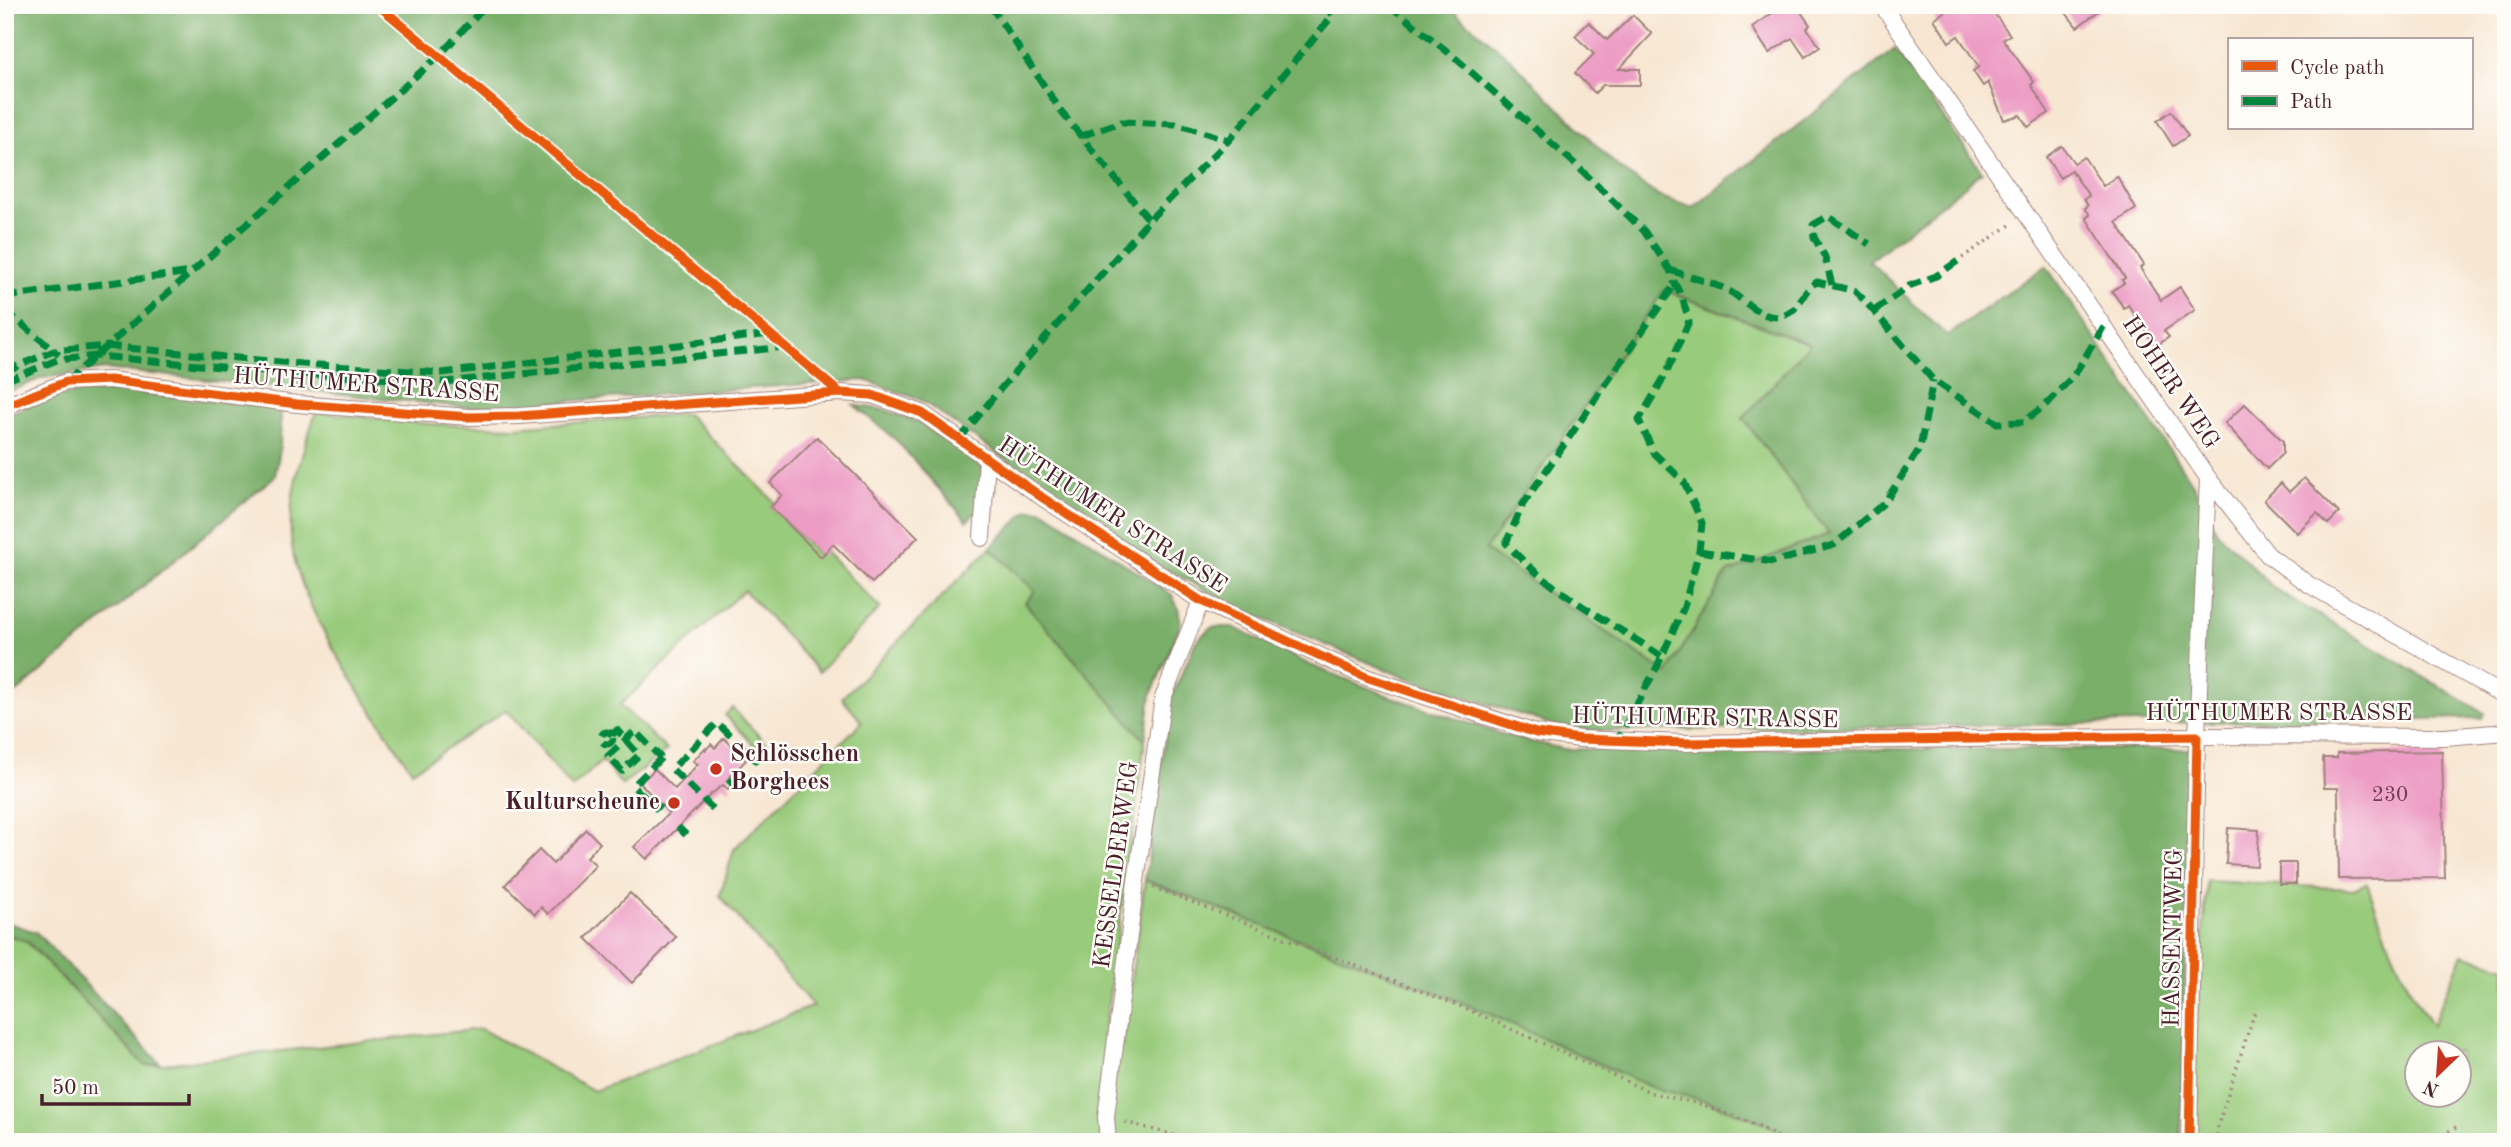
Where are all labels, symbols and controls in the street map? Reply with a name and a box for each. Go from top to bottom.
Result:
legend [2228,38,2472,130]
text: Cycle path [2290,58,2385,79]
text: Path [2290,92,2333,113]
street label: HOHER WEG [2117,312,2223,454]
street label: HÜTHUMER STRASSE [232,361,500,407]
street label: HÜTHUMER STRASSE [994,430,1233,599]
street label: HÜTHUMER STRASSE [2146,698,2412,726]
street label: HÜTHUMER STRASSE [1571,701,1839,733]
place label: Schlösschen Borghees [730,743,859,795]
street label: KESSELDERWEG [1091,760,1143,970]
marker: Schlösschen Borghees [708,761,724,777]
house number: 230 [2372,785,2408,806]
place label: Kulturscheune [504,791,660,815]
marker: Kulturscheune [666,795,682,811]
street label: HASSENTWEG [2160,848,2188,1028]
north arrow [2402,1038,2472,1108]
scale bar [42,1063,189,1107]
text: N [2421,1075,2442,1099]
text: 50 m [52,1078,99,1099]

